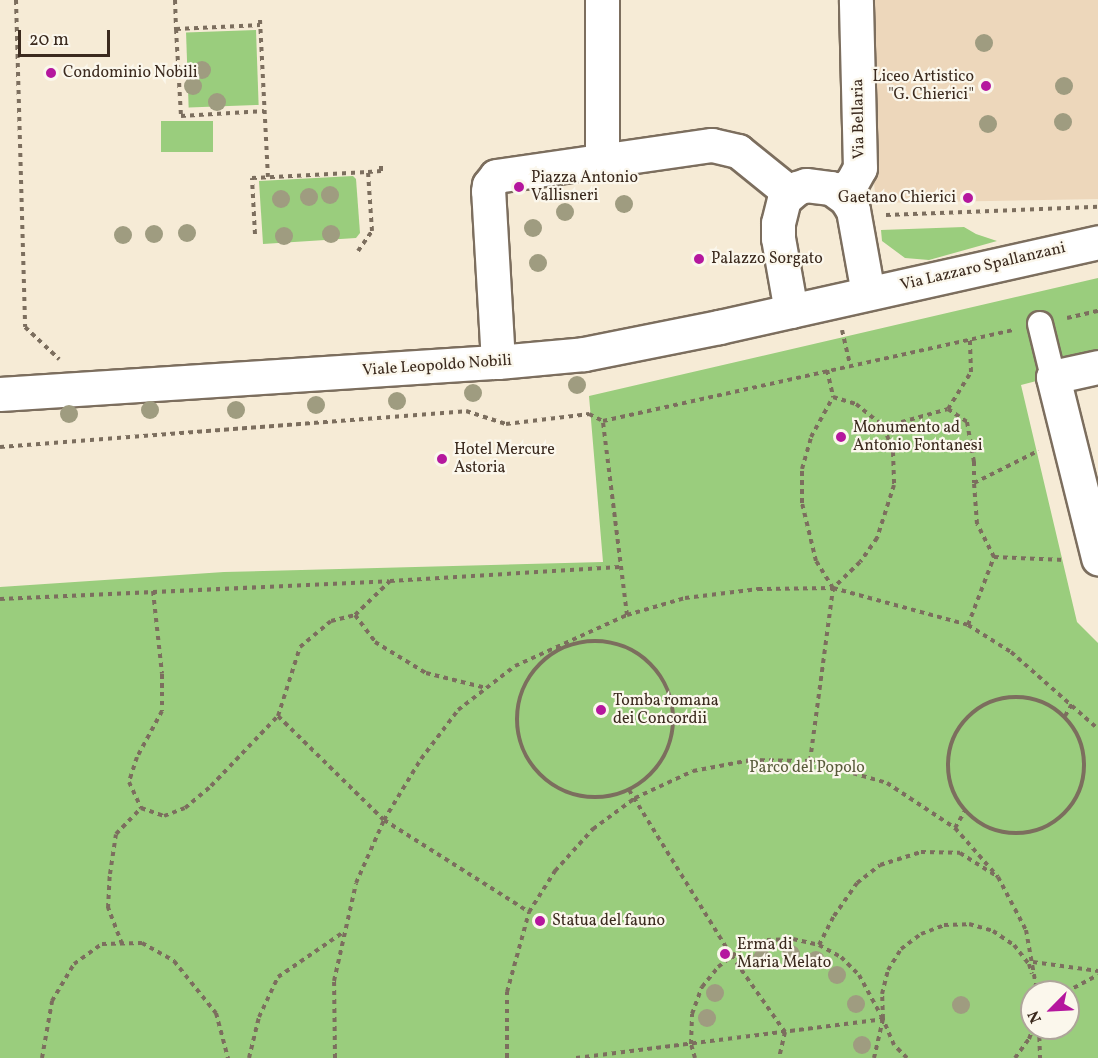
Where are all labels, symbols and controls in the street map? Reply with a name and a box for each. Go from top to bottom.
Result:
scale bar [21,18,112,56]
text: 20 m [29,28,69,53]
place label: Condominio Nobili [63,63,197,83]
marker: Condominio Nobili [44,66,58,80]
place label: Liceo Artistico "G. Chierici" [872,67,974,105]
street label: Via Bellaria [849,78,869,160]
marker: Liceo Artistico "G. Chierici" [979,79,993,93]
place label: Piazza Antonio Vallisneri [531,168,638,206]
marker: Piazza Antonio Vallisneri [512,180,526,194]
place label: Gaetano Chierici [838,188,956,208]
marker: Gaetano Chierici [961,191,975,205]
street label: Via Lazzaro Spallanzani [899,239,1067,295]
place label: Palazzo Sorgato [711,249,823,269]
marker: Palazzo Sorgato [692,252,706,266]
street label: Viale Leopoldo Nobili [362,351,512,381]
place label: Monumento ad Antonio Fontanesi [853,418,982,456]
marker: Monumento ad Antonio Fontanesi [834,430,848,444]
place label: Hotel Mercure Astoria [454,440,555,478]
marker: Hotel Mercure Astoria [435,452,449,466]
place label: Tomba romana dei Concordii [613,691,719,729]
marker: Tomba romana dei Concordii [594,703,608,717]
park label: Parco del Popolo [749,758,865,778]
place label: Statua del fauno [552,911,665,931]
marker: Statua del fauno [533,914,547,928]
place label: Erma di Maria Melato [737,935,831,973]
marker: Erma di Maria Melato [718,947,732,961]
north arrow [1020,980,1080,1040]
text: N [1023,1007,1048,1026]

